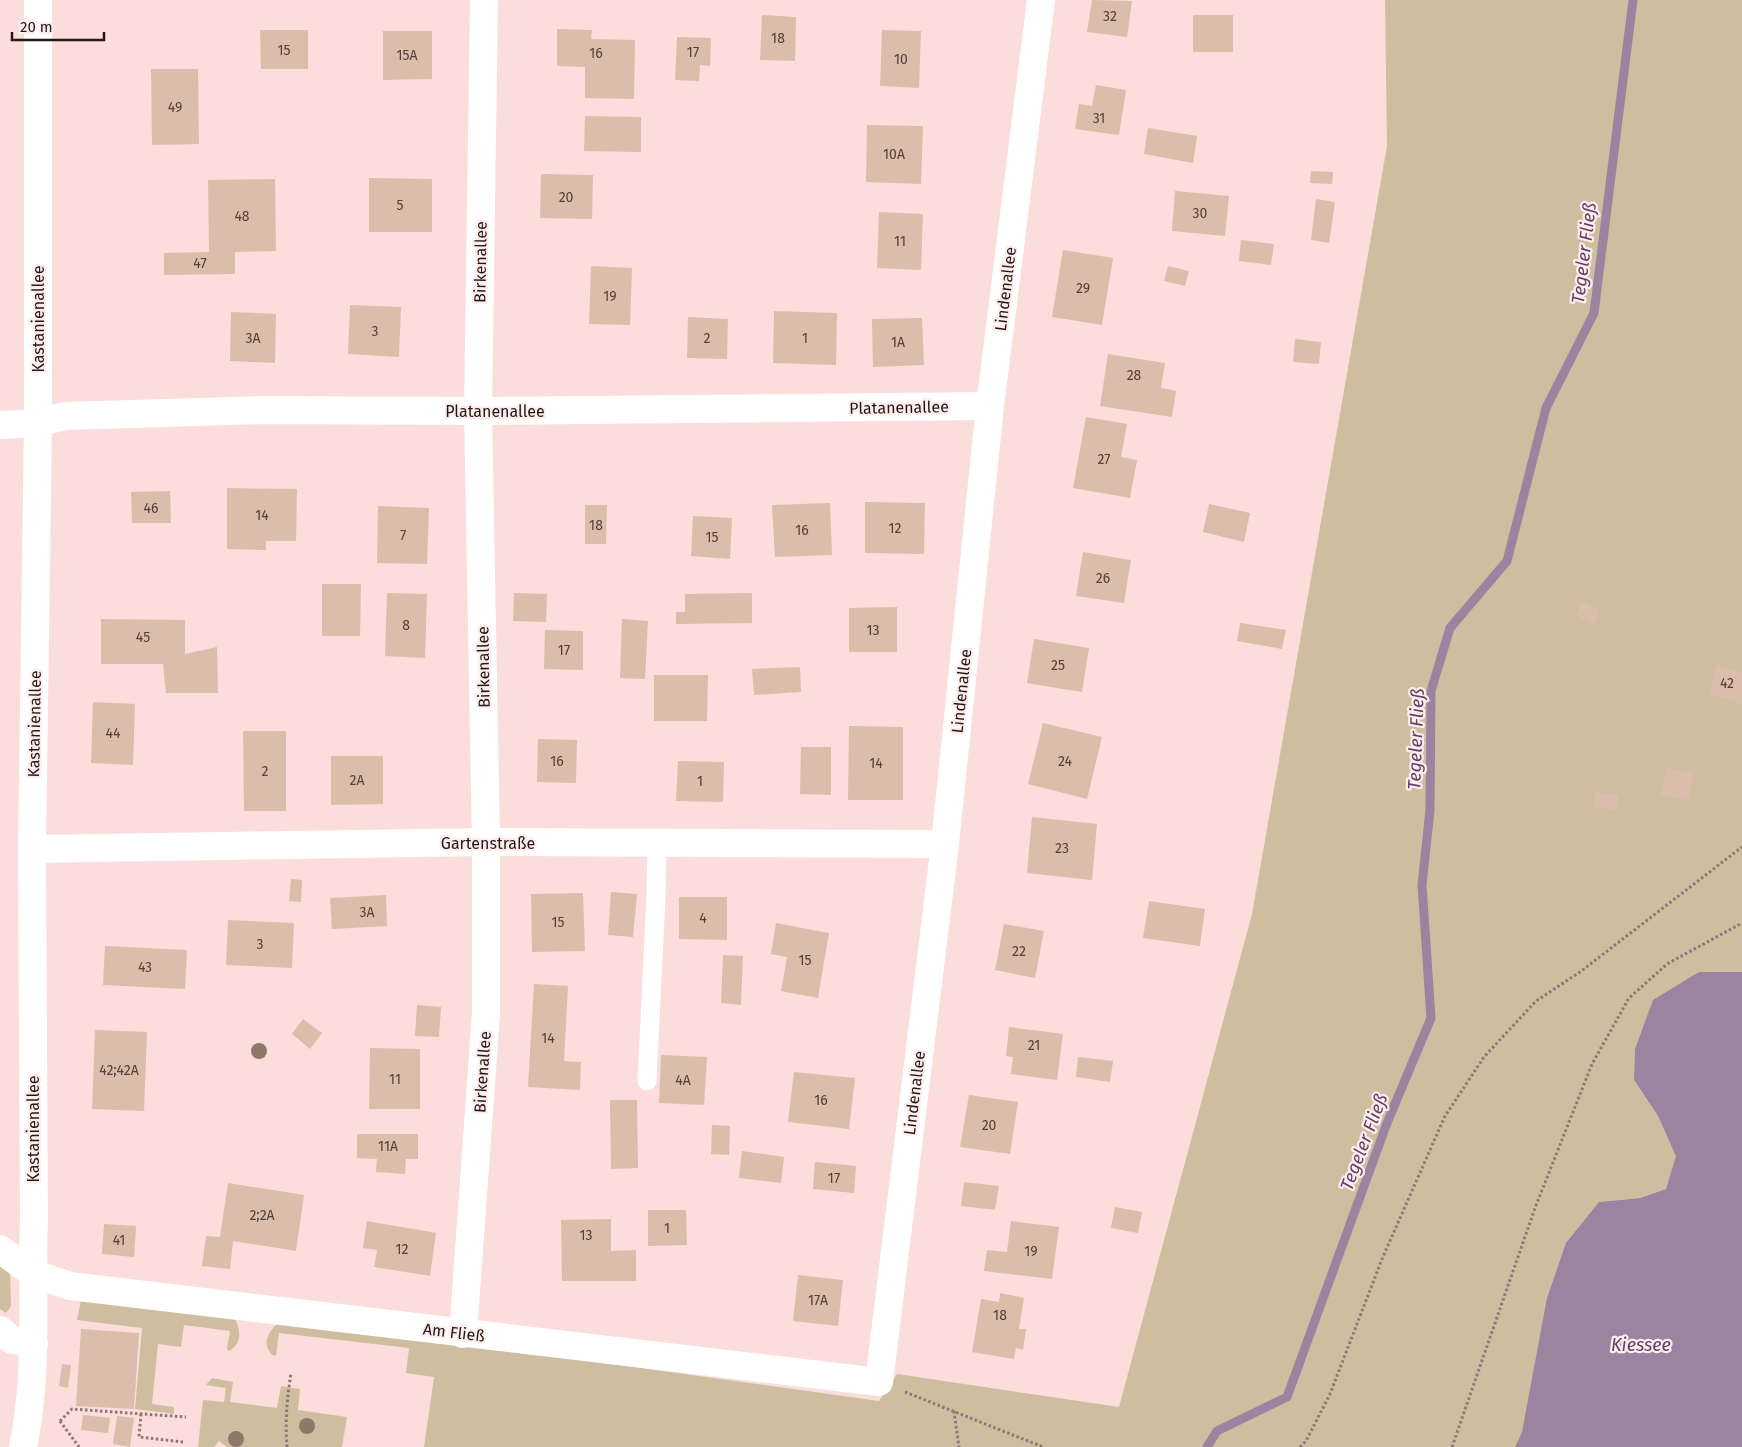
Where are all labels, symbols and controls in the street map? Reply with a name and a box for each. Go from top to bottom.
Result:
house number: 32 [1103,8,1117,25]
scale bar [12,10,105,42]
text: 20 m [20,18,53,36]
house number: 18 [771,30,785,47]
house number: 15 [277,42,291,59]
house number: 17 [687,44,699,61]
house number: 16 [589,45,603,62]
house number: 15A [396,47,418,64]
house number: 10 [894,51,908,68]
house number: 49 [168,99,182,116]
house number: 31 [1093,110,1105,127]
house number: 10A [883,146,905,163]
house number: 20 [559,189,574,206]
house number: 5 [396,197,404,214]
water label: Tegeler Fließ [1567,201,1601,305]
house number: 30 [1193,205,1208,222]
house number: 48 [234,208,250,225]
street label: Birkenallee [470,221,491,303]
house number: 11 [894,233,906,250]
street label: Lindenallee [991,246,1020,332]
house number: 47 [193,255,207,272]
street label: Kastanienallee [29,266,48,372]
house number: 29 [1076,280,1090,297]
house number: 19 [603,288,617,305]
house number: 3 [372,323,379,340]
house number: 3A [245,330,261,347]
house number: 2 [704,330,711,347]
house number: 1 [802,330,808,347]
house number: 1A [891,334,905,351]
house number: 28 [1127,367,1142,384]
street label: Platanenallee [849,397,949,418]
street label: Platanenallee [445,402,545,421]
house number: 27 [1097,451,1111,468]
house number: 46 [144,500,158,517]
house number: 14 [255,507,269,524]
house number: 18 [589,517,603,534]
house number: 12 [889,520,902,537]
house number: 16 [795,522,809,539]
house number: 7 [400,527,406,544]
house number: 15 [705,529,719,546]
house number: 26 [1096,570,1110,587]
house number: 8 [402,617,410,634]
house number: 13 [866,622,880,639]
street label: Birkenallee [473,626,494,708]
house number: 45 [136,629,150,646]
house number: 17 [558,642,570,659]
street label: Lindenallee [948,648,975,734]
house number: 25 [1051,657,1065,674]
street label: Kastanienallee [24,670,45,778]
house number: 42 [1720,675,1734,692]
water label: Tegeler Fließ [1403,688,1429,790]
house number: 44 [106,725,121,742]
house number: 16 [550,753,564,770]
house number: 24 [1058,753,1073,770]
house number: 14 [869,755,883,772]
house number: 2 [262,763,269,780]
house number: 2A [350,772,364,789]
house number: 1 [697,773,703,790]
street label: Gartenstraße [441,834,535,853]
house number: 23 [1055,840,1069,857]
house number: 3A [359,904,375,921]
house number: 4 [699,910,707,927]
house number: 15 [551,914,565,931]
house number: 3 [257,936,264,953]
house number: 22 [1012,943,1026,960]
house number: 15 [798,952,812,969]
house number: 43 [138,959,152,976]
house number: 14 [541,1030,555,1047]
street label: Birkenallee [470,1031,495,1114]
house number: 21 [1028,1037,1040,1054]
street label: Lindenallee [900,1050,929,1136]
house number: 42;42A [99,1062,139,1079]
house number: 11 [389,1071,401,1088]
house number: 4A [675,1072,691,1089]
street label: Kastanienallee [24,1076,43,1182]
water label: Tegeler Fließ [1336,1091,1392,1193]
house number: 16 [814,1092,828,1109]
house number: 20 [982,1117,997,1134]
house number: 11A [378,1138,398,1155]
house number: 17 [828,1170,840,1187]
house number: 2;2A [249,1207,275,1224]
house number: 1 [664,1220,670,1237]
house number: 13 [579,1227,593,1244]
house number: 41 [113,1232,125,1249]
house number: 12 [396,1241,409,1258]
house number: 19 [1024,1243,1038,1260]
house number: 17A [808,1292,828,1309]
house number: 18 [993,1307,1007,1324]
street label: Am Fließ [422,1319,486,1346]
water label: Kiessee [1611,1334,1671,1356]

